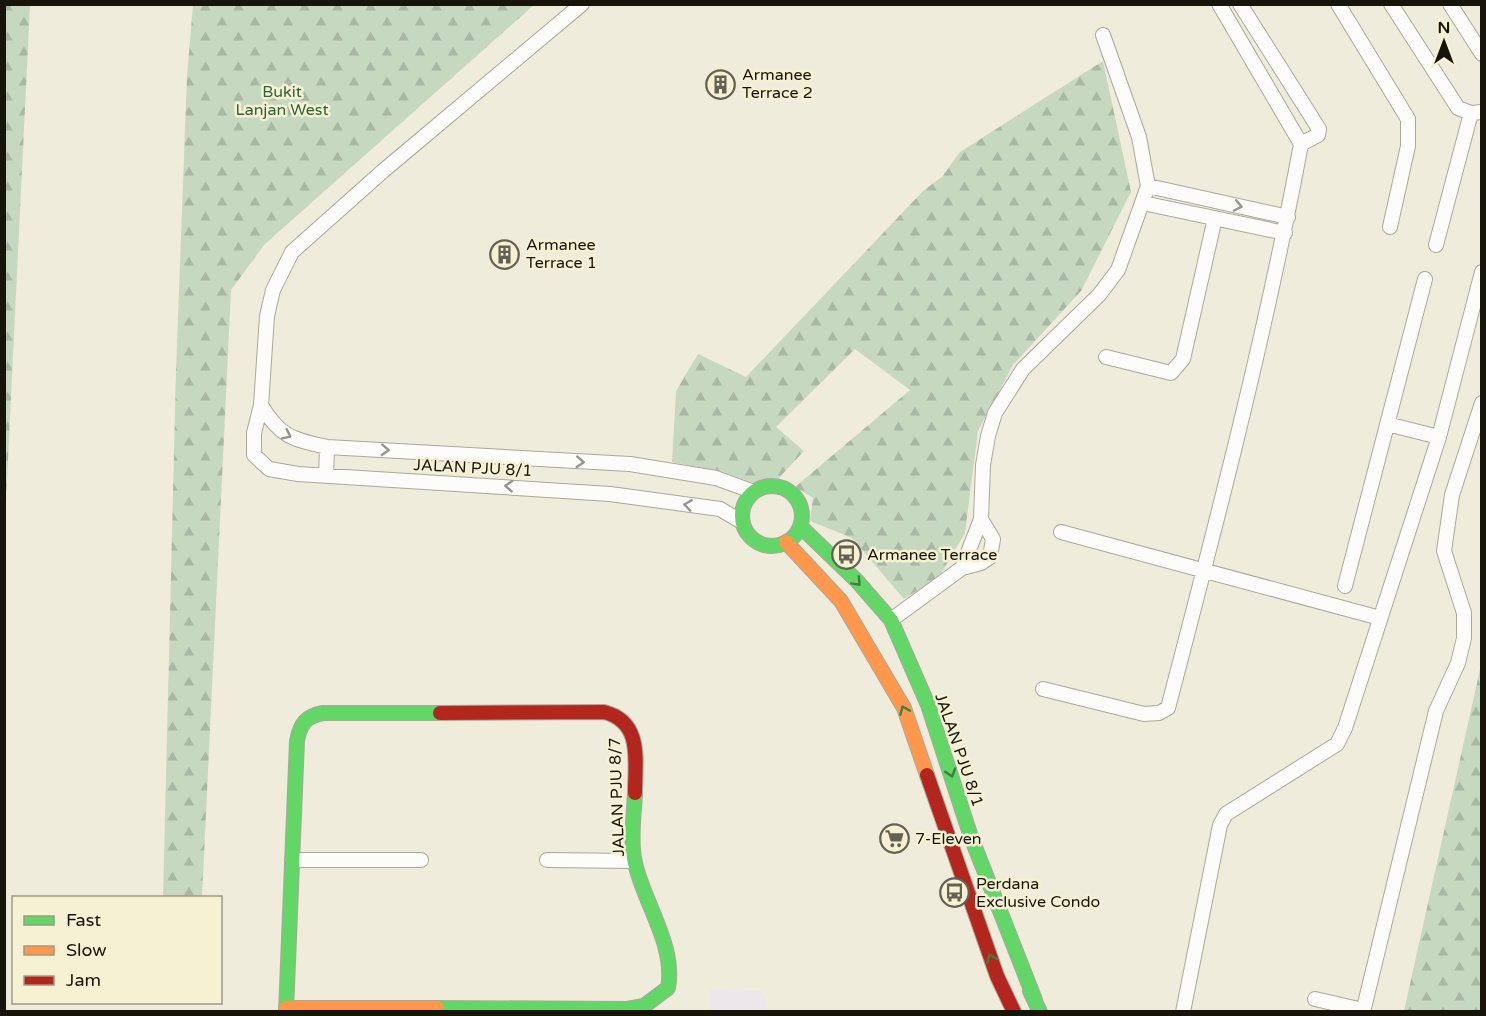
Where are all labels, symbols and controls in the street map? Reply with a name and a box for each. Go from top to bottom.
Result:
north arrow [1414,12,1474,72]
text: N [1438,18,1450,38]
place label: Armanee Terrace 2 [742,65,813,103]
building icon: Armanee Terrace 2 [705,68,737,100]
park label: Bukit Lanjan West [235,82,329,120]
one-way arrow [1233,198,1243,211]
place label: Armanee Terrace 1 [526,235,597,273]
building icon: Armanee Terrace 1 [489,238,521,270]
one-way arrow [281,428,292,440]
one-way arrow [380,444,389,457]
street label: JALAN PJU 8/1 [413,455,533,481]
one-way arrow [575,455,584,468]
one-way arrow [505,480,514,493]
one-way arrow [683,499,692,511]
bus stop icon: Armanee Terrace [830,539,862,571]
place label: Armanee Terrace [867,545,997,565]
one-way arrow [850,575,861,585]
street label: JALAN PJU 8/1 [930,691,988,809]
one-way arrow [899,705,911,716]
street label: JALAN PJU 8/7 [605,737,629,857]
one-way arrow [943,767,956,778]
supermarket icon: 7-Eleven [878,823,910,855]
place label: 7-Eleven [915,829,982,849]
place label: Perdana Exclusive Condo [976,874,1100,912]
bus stop icon: Perdana Exclusive Condo [939,877,971,909]
legend [12,896,222,1004]
text: Fast [66,909,101,931]
text: Slow [66,939,107,961]
one-way arrow [985,953,998,964]
text: Jam [66,969,101,991]

